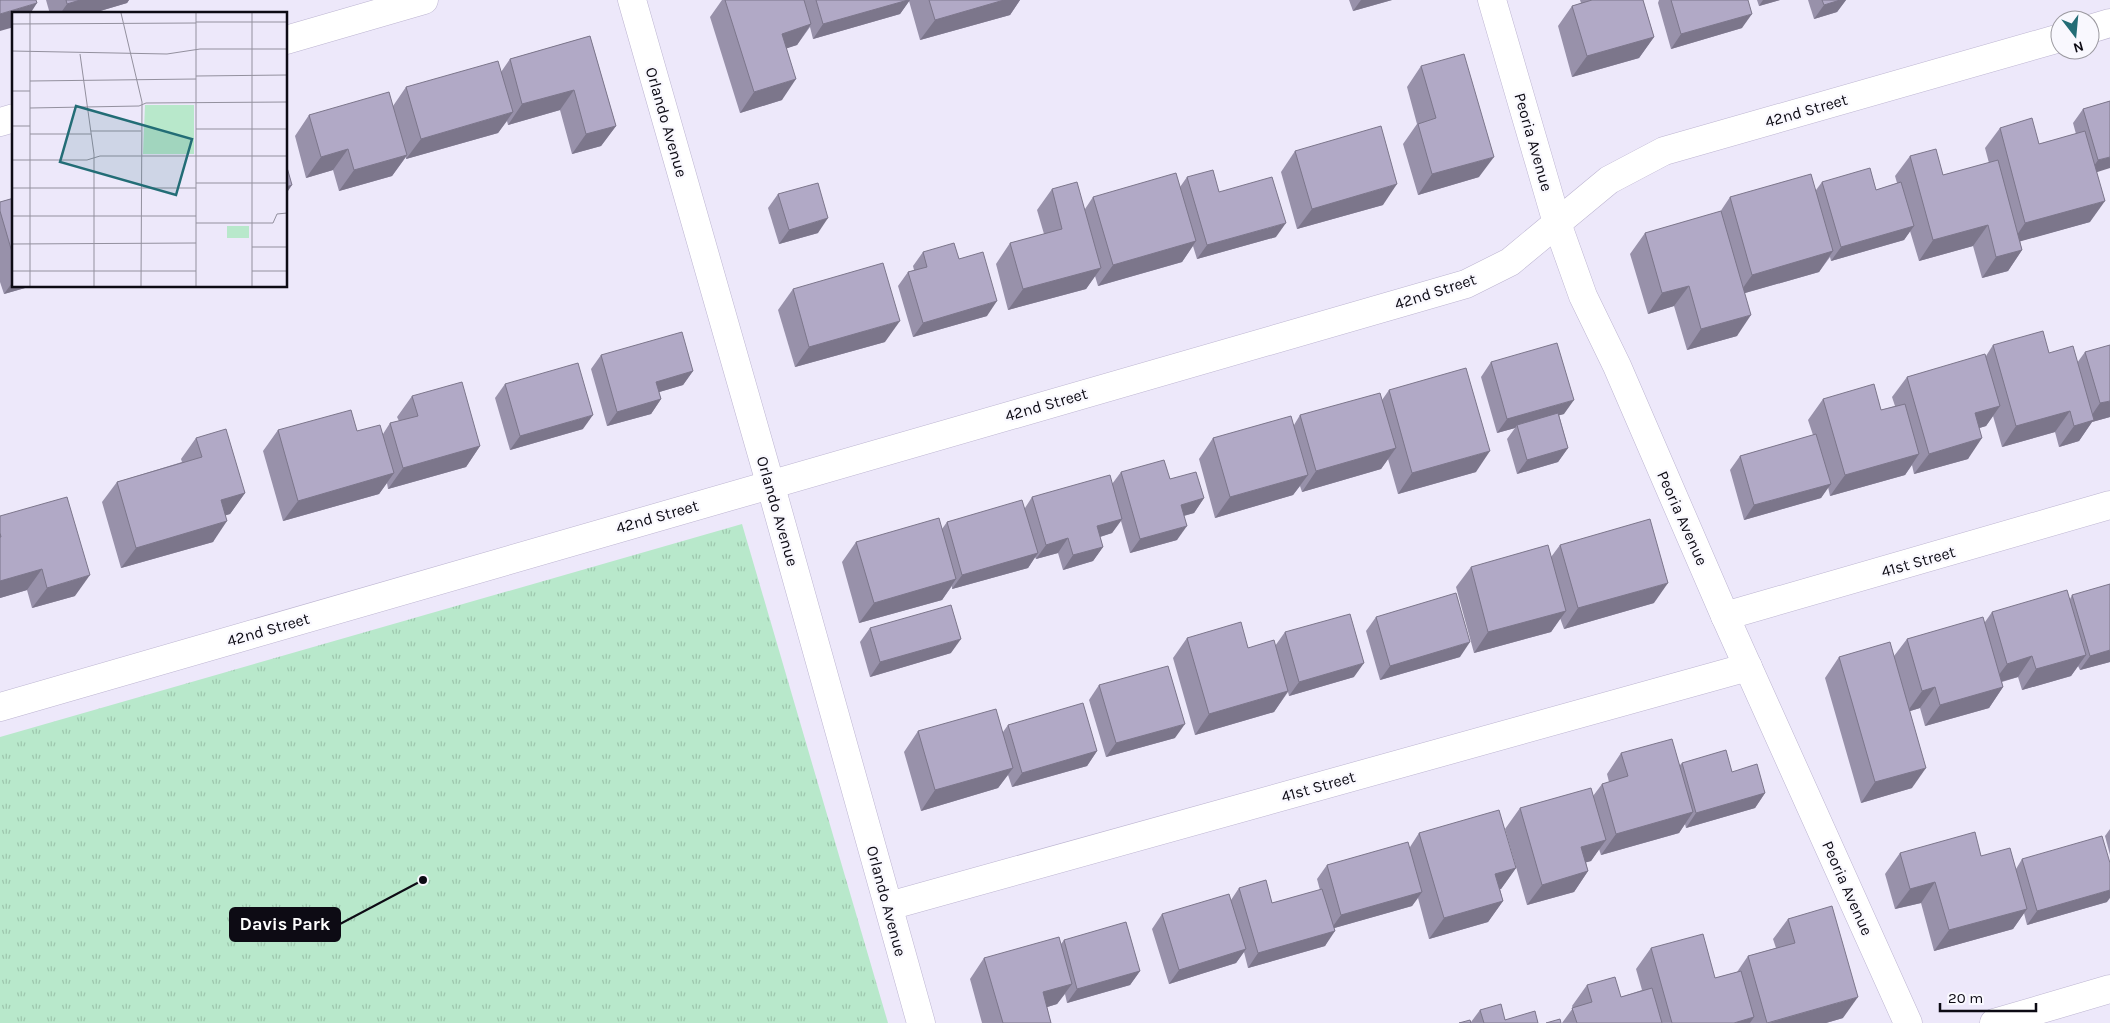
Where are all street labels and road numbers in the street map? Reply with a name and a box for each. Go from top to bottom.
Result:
street label: Orlando Avenue [642,65,691,179]
street label: 42nd Street [1763,90,1850,131]
street label: Peoria Avenue [1510,91,1557,194]
street label: 42nd Street [1392,269,1479,314]
street label: 42nd Street [1003,384,1090,425]
street label: Orlando Avenue [753,454,802,568]
street label: Peoria Avenue [1653,468,1712,568]
street label: 42nd Street [614,496,701,537]
street label: 41st Street [1879,542,1957,581]
street label: 42nd Street [225,609,312,650]
street label: 41st Street [1279,767,1357,806]
street label: Peoria Avenue [1818,838,1877,938]
street label: Orlando Avenue [863,844,910,959]

